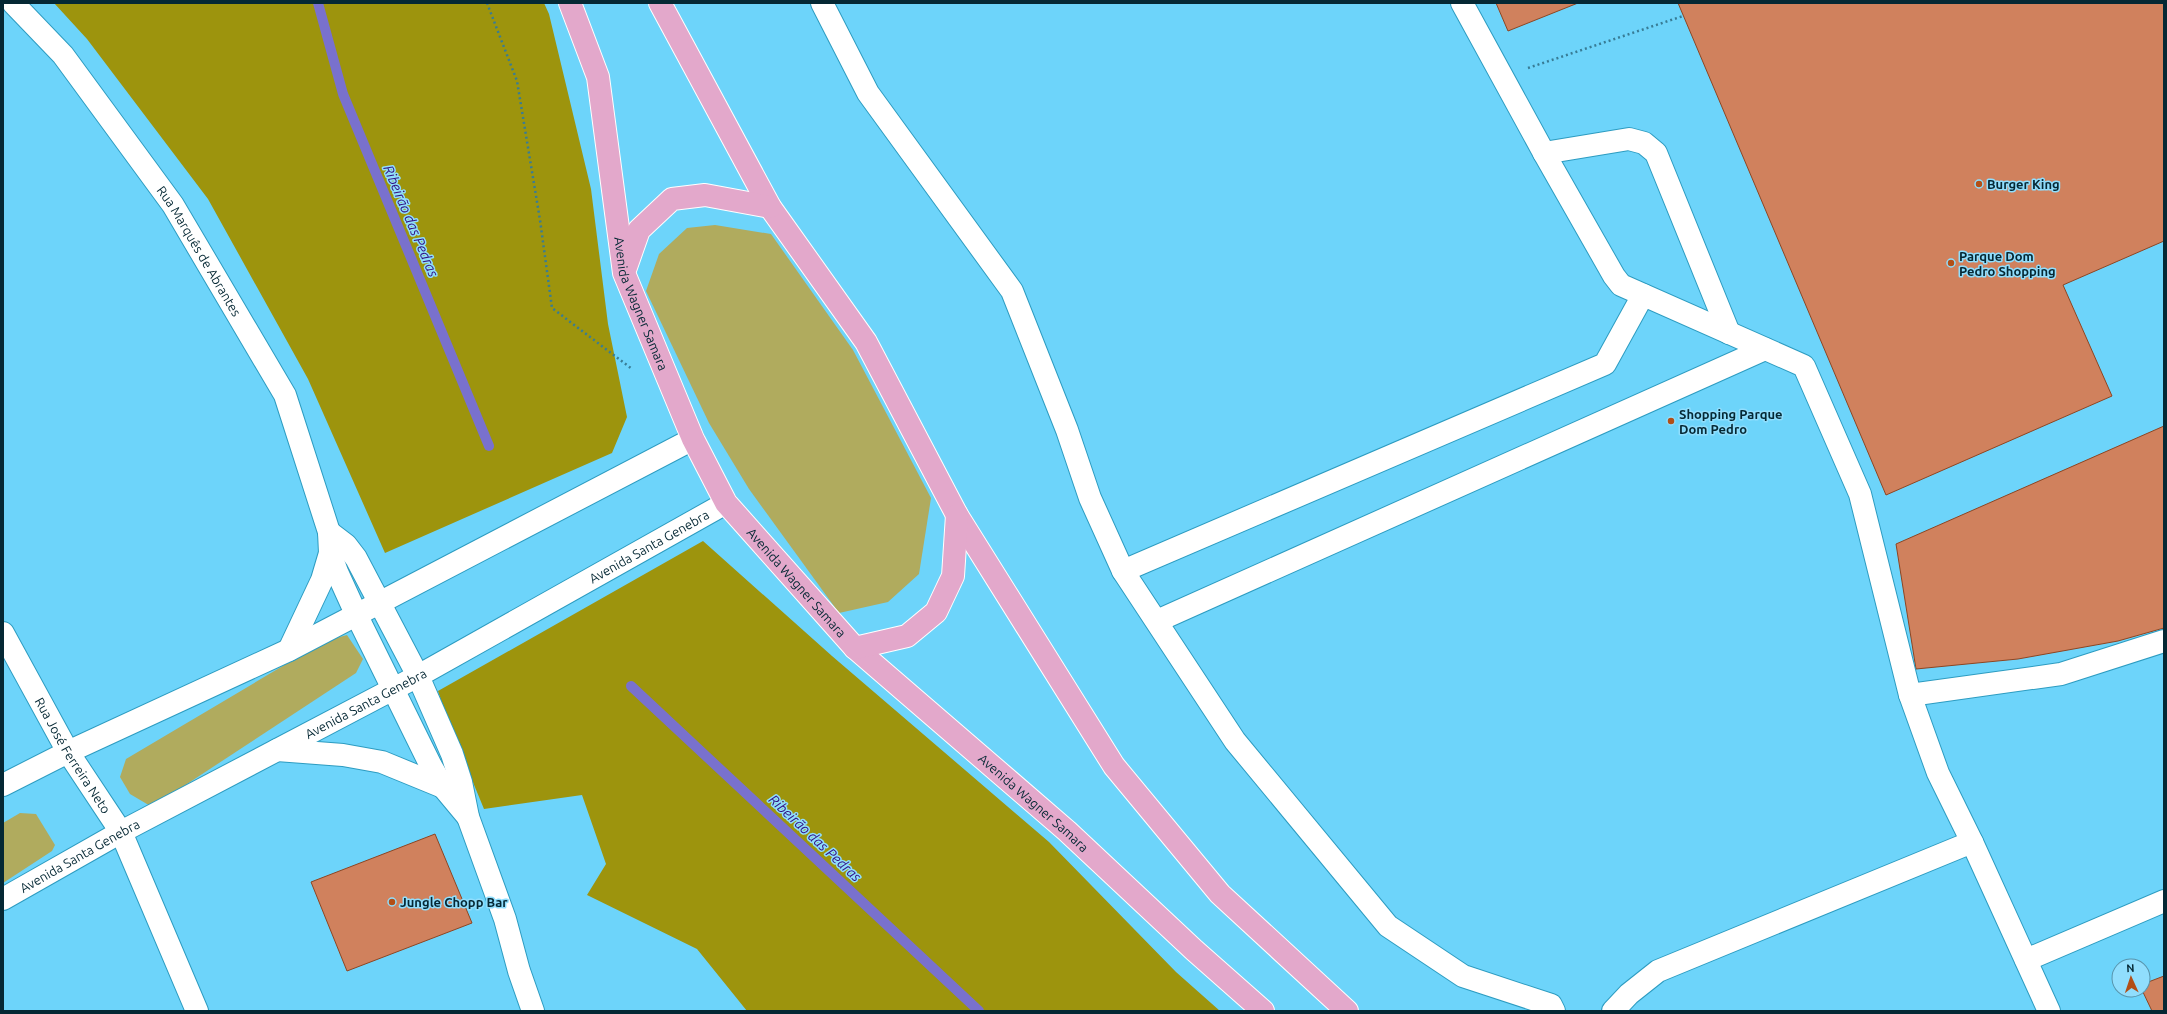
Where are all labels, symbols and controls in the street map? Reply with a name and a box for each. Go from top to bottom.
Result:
water label: Ribeirão das Pedras [380,163,442,280]
place label: Burger King [1987,177,2060,191]
marker: Burger King [1974,179,1984,189]
street label: Rua Marquês de Abrantes [154,183,244,319]
street label: Avenida Wagner Samara [612,236,671,372]
place label: Parque Dom Pedro Shopping [1959,249,2056,278]
marker: Parque Dom Pedro Shopping [1946,258,1956,268]
place label: Shopping Parque Dom Pedro [1679,407,1783,436]
marker: Shopping Parque Dom Pedro [1666,416,1676,426]
street label: Avenida Santa Genebra [587,507,711,585]
street label: Avenida Wagner Samara [745,525,849,640]
street label: Avenida Santa Genebra [303,666,429,741]
street label: Rua José Ferreira Neto [33,695,114,816]
street label: Avenida Wagner Samara [976,751,1091,854]
water label: Ribeirão das Pedras [766,791,864,885]
street label: Avenida Santa Genebra [17,817,142,895]
place label: Jungle Chopp Bar [400,895,508,909]
marker: Jungle Chopp Bar [387,897,397,907]
north arrow [2111,958,2151,998]
text: N [2126,962,2135,974]

